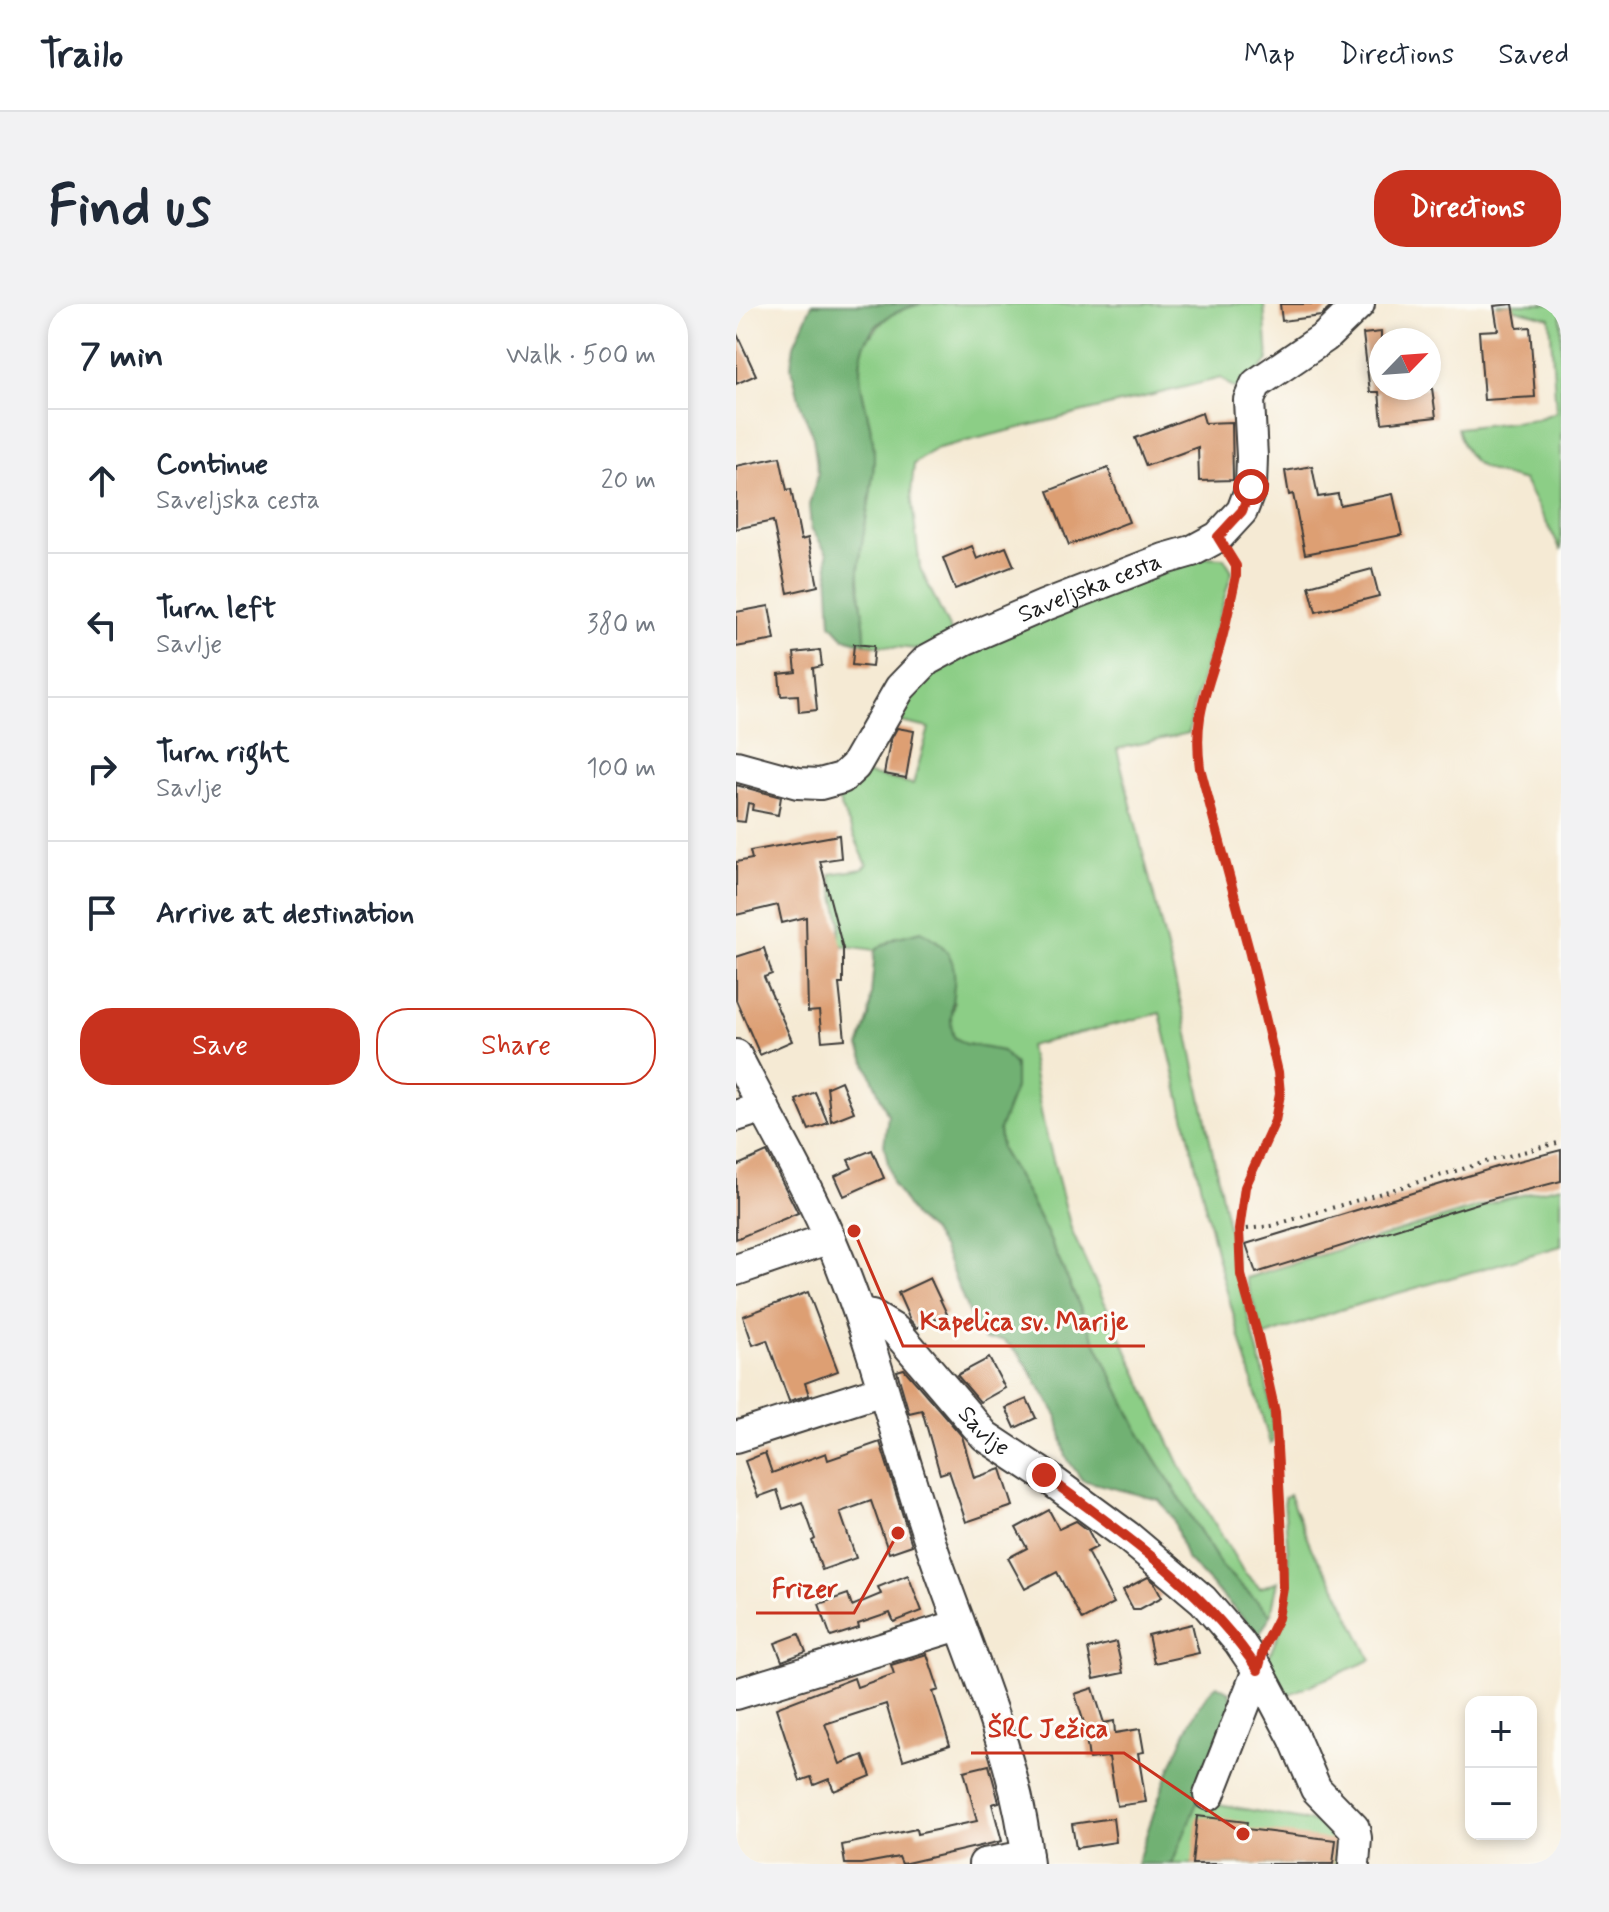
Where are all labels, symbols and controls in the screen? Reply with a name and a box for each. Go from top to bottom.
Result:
text: Trailo [40,31,123,80]
text: Map [1244,37,1295,74]
text: Directions [1339,37,1454,74]
text: Saved [1498,37,1569,74]
button: Directions [1374,170,1561,247]
text: Find us [48,172,211,245]
north arrow [1369,328,1441,400]
text: 7 min [80,334,164,379]
text: Walk · 500 m [506,339,656,373]
text: Continue [156,445,268,484]
icon: ahead [80,459,124,503]
text: 20 m [601,464,656,498]
route start [1233,469,1269,505]
text: Saveljska cesta [156,484,320,518]
street label: Saveljska cesta [1013,546,1166,630]
text: Turn left [156,589,276,628]
icon: left [80,603,124,647]
text: 380 m [587,608,656,642]
text: Savlje [156,628,222,662]
text: Turn right [156,733,289,772]
icon: right [80,747,124,791]
text: 100 m [586,752,656,786]
text: Savlje [156,772,222,806]
icon: arrive [80,891,124,935]
text: Arrive at destination [156,894,414,933]
button: Save [80,1008,360,1085]
button: Share [376,1008,656,1085]
callout: Kapelica sv. Marije [903,1296,1145,1346]
text: Kapelica sv. Marije [920,1306,1128,1341]
street label: Savlje [951,1400,1016,1463]
route end [1026,1457,1062,1493]
callout: Frizer [756,1563,854,1613]
text: Frizer [772,1573,838,1607]
map controls [1465,1696,1537,1840]
button: + [1465,1696,1537,1768]
callout: ŠRC Ježica [971,1703,1124,1753]
text: ŠRC Ježica [988,1712,1108,1747]
button: − [1465,1768,1537,1840]

